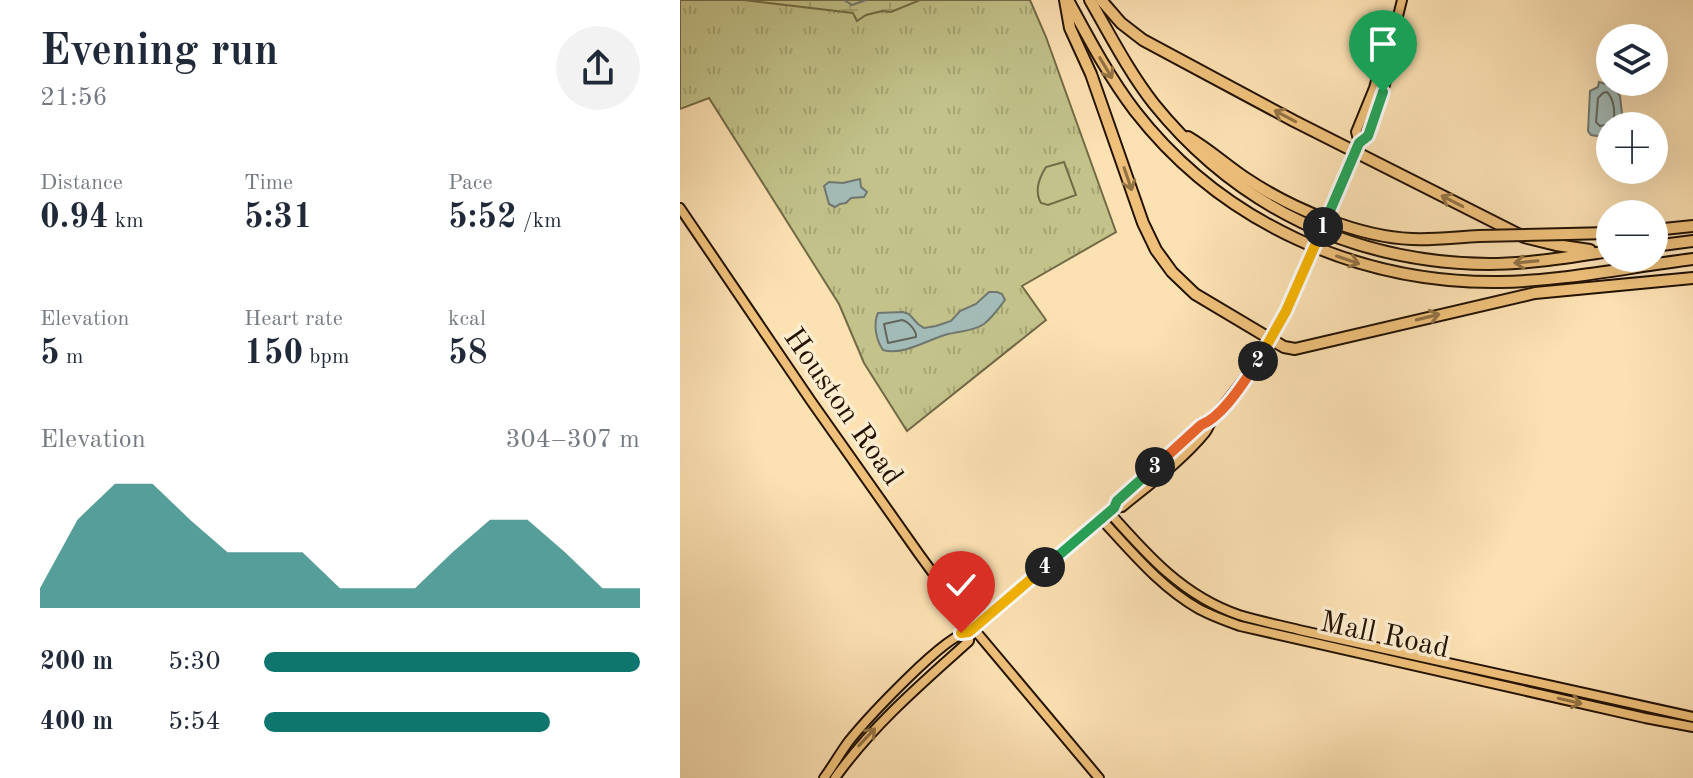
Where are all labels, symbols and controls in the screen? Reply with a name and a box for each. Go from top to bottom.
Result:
pin [1349,10,1417,92]
icon: arrive [1361,22,1405,66]
map controls [1596,24,1668,272]
button: layers [1596,24,1668,96]
button: share [556,26,640,110]
text: Evening run [40,30,278,74]
one-way arrow [1098,56,1114,79]
text: 21:56 [40,85,108,111]
one-way arrow [1274,108,1298,124]
button: + [1596,112,1668,184]
one-way arrow [1122,166,1136,190]
text: Distance [40,172,123,194]
text: Time [244,172,293,194]
text: Pace [448,172,493,194]
one-way arrow [1441,192,1464,208]
button: − [1596,200,1668,272]
text: 0.94 [40,201,109,235]
text: 5:31 [244,201,313,235]
text: 5:52 [448,201,517,235]
pin: 1 [1303,207,1343,247]
text: km [109,210,144,232]
text: /km [517,210,562,232]
text: 1 [1317,216,1329,238]
one-way arrow [1336,253,1361,268]
one-way arrow [1514,255,1540,270]
text: Elevation [40,308,130,330]
text: Heart rate [244,308,343,330]
text: kcal [448,308,486,330]
one-way arrow [1414,309,1440,324]
street label: Houston Road [777,323,908,491]
text: 5 [40,337,60,371]
text: 150 [244,337,303,371]
text: 58 [448,337,487,371]
pin: 2 [1238,341,1278,381]
text: m [60,346,83,368]
text: bpm [303,346,349,368]
text: 2 [1252,350,1264,372]
text: Elevation [40,427,146,453]
text: 304–307 m [505,427,640,453]
pin: 3 [1135,447,1175,487]
text: 3 [1149,456,1161,478]
pin: 4 [1025,547,1065,587]
pin [927,551,995,633]
text: 4 [1039,556,1051,578]
icon: check [939,563,983,607]
street label: Mall Road [1317,608,1452,664]
text: 200 m [40,649,113,675]
text: 5:30 [168,649,221,675]
one-way arrow [1557,694,1582,709]
text: 400 m [40,709,113,735]
text: 5:54 [168,709,221,735]
one-way arrow [858,727,877,747]

